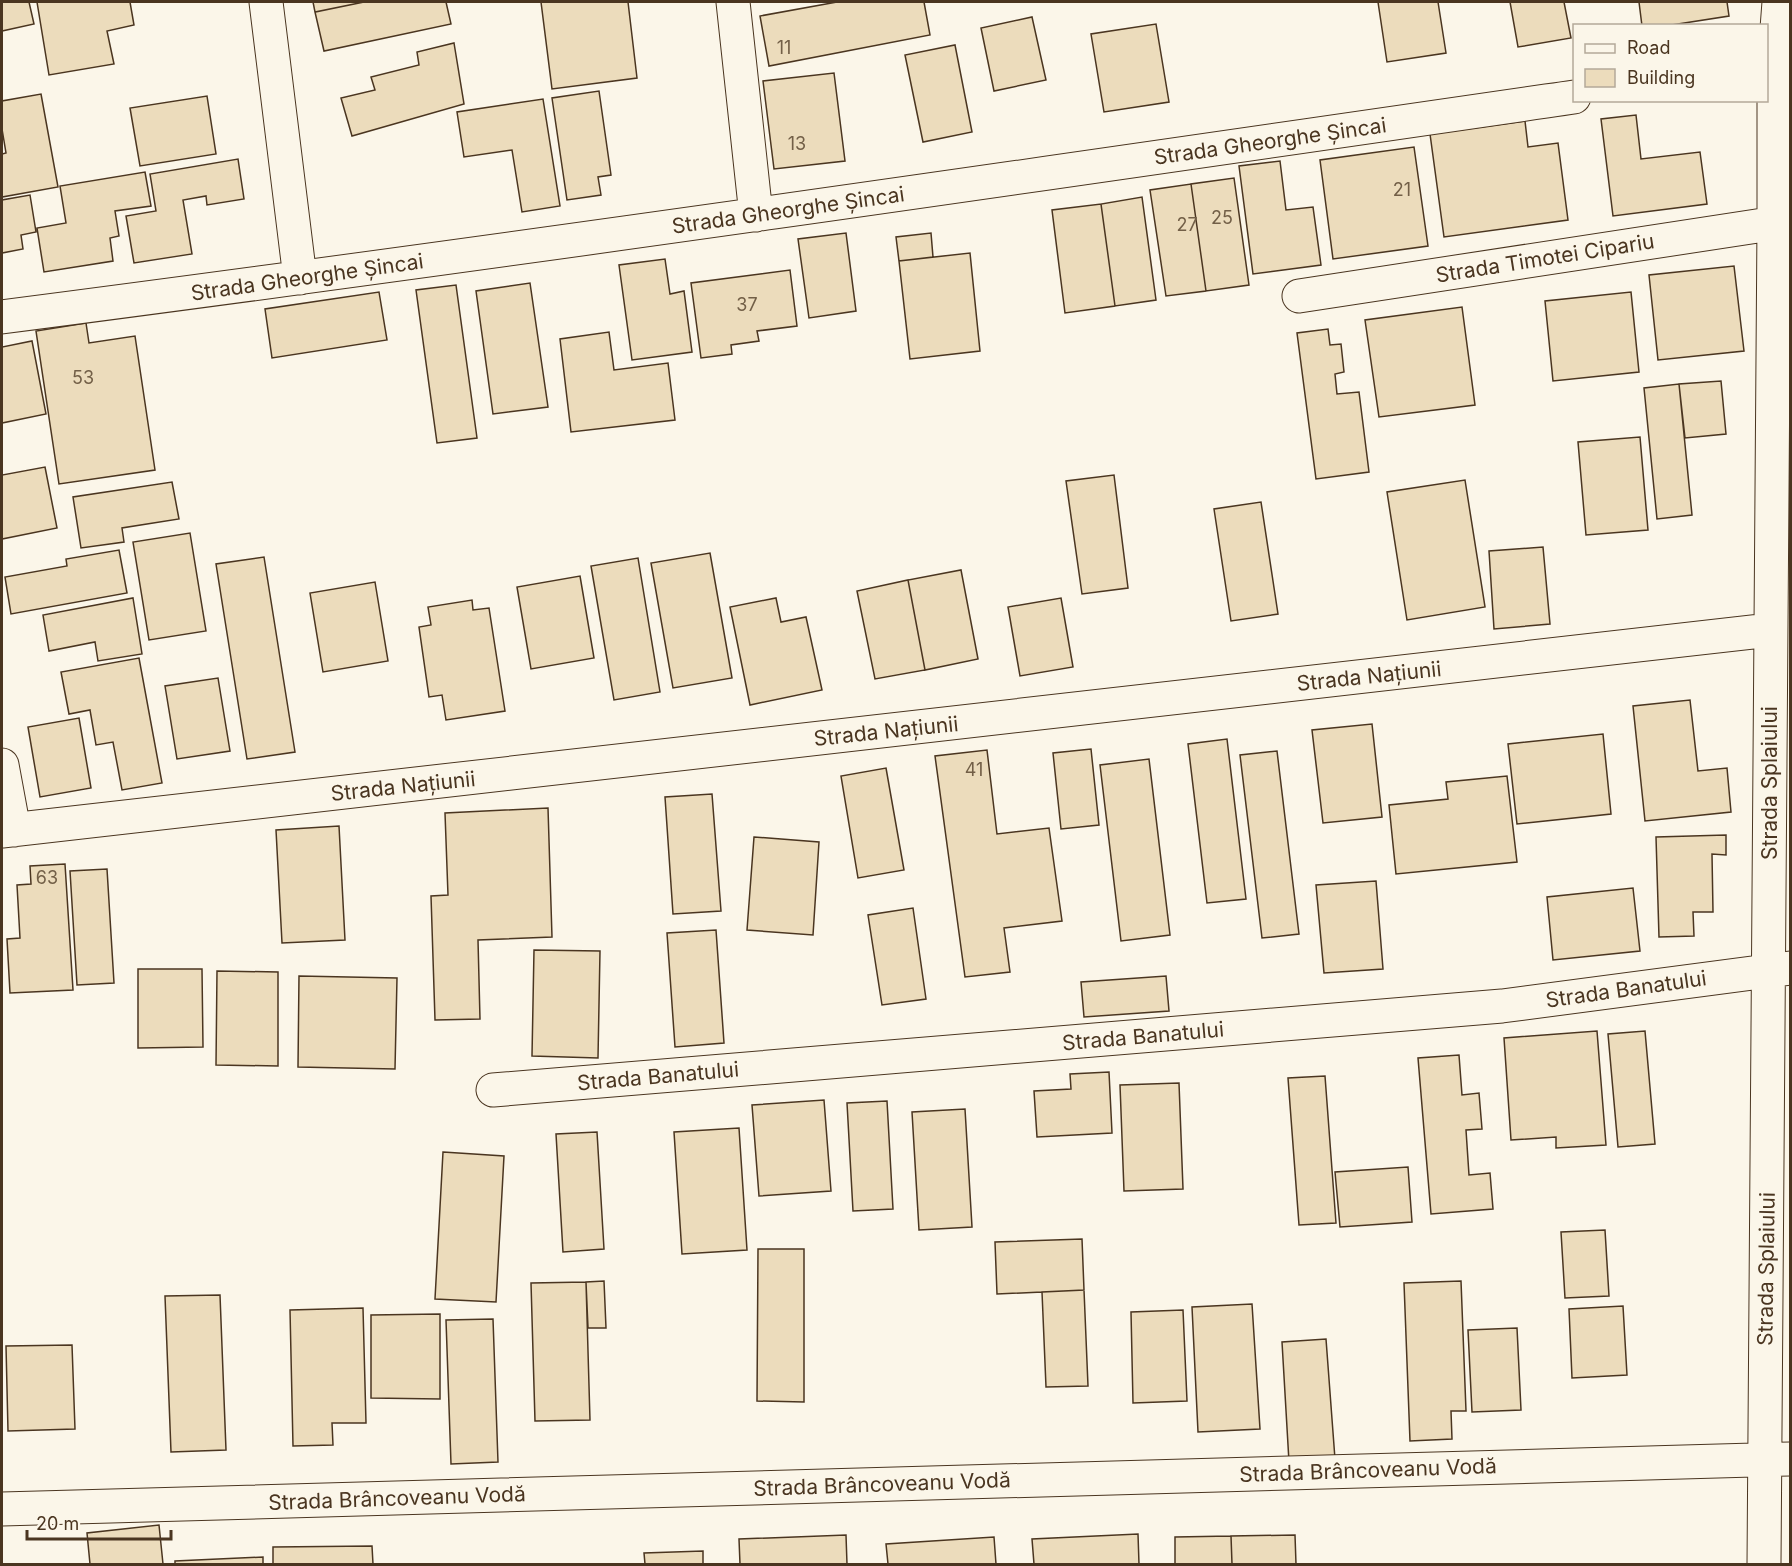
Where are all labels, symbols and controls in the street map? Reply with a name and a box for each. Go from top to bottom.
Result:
legend [1573,24,1768,102]
house number: 11 [777,37,791,58]
text: Road [1627,37,1670,58]
text: Building [1627,67,1695,88]
street label: Strada Gheorghe Șincai [1152,112,1388,170]
house number: 13 [788,133,806,154]
house number: 21 [1393,179,1411,200]
street label: Strada Gheorghe Șincai [670,181,906,239]
house number: 25 [1211,207,1233,228]
house number: 27 [1176,214,1198,235]
street label: Strada Timotei Cipariu [1434,228,1656,288]
street label: Strada Gheorghe Șincai [189,248,425,306]
house number: 37 [736,294,758,315]
house number: 53 [72,367,94,388]
street label: Strada Națiunii [1296,656,1442,696]
street label: Strada Splaiului [1757,706,1782,860]
street label: Strada Națiunii [813,711,959,751]
house number: 41 [965,759,983,780]
street label: Strada Națiunii [330,766,476,806]
house number: 63 [36,867,58,888]
street label: Strada Banatului [1544,965,1708,1013]
street label: Strada Banatului [1061,1016,1225,1056]
street label: Strada Banatului [576,1056,740,1096]
street label: Strada Splaiului [1752,1192,1780,1346]
street label: Strada Brâncoveanu Vodă [1239,1453,1497,1487]
street label: Strada Brâncoveanu Vodă [753,1467,1011,1501]
street label: Strada Brâncoveanu Vodă [268,1481,526,1515]
scale bar [27,1503,171,1541]
text: 20 m [36,1513,79,1534]

